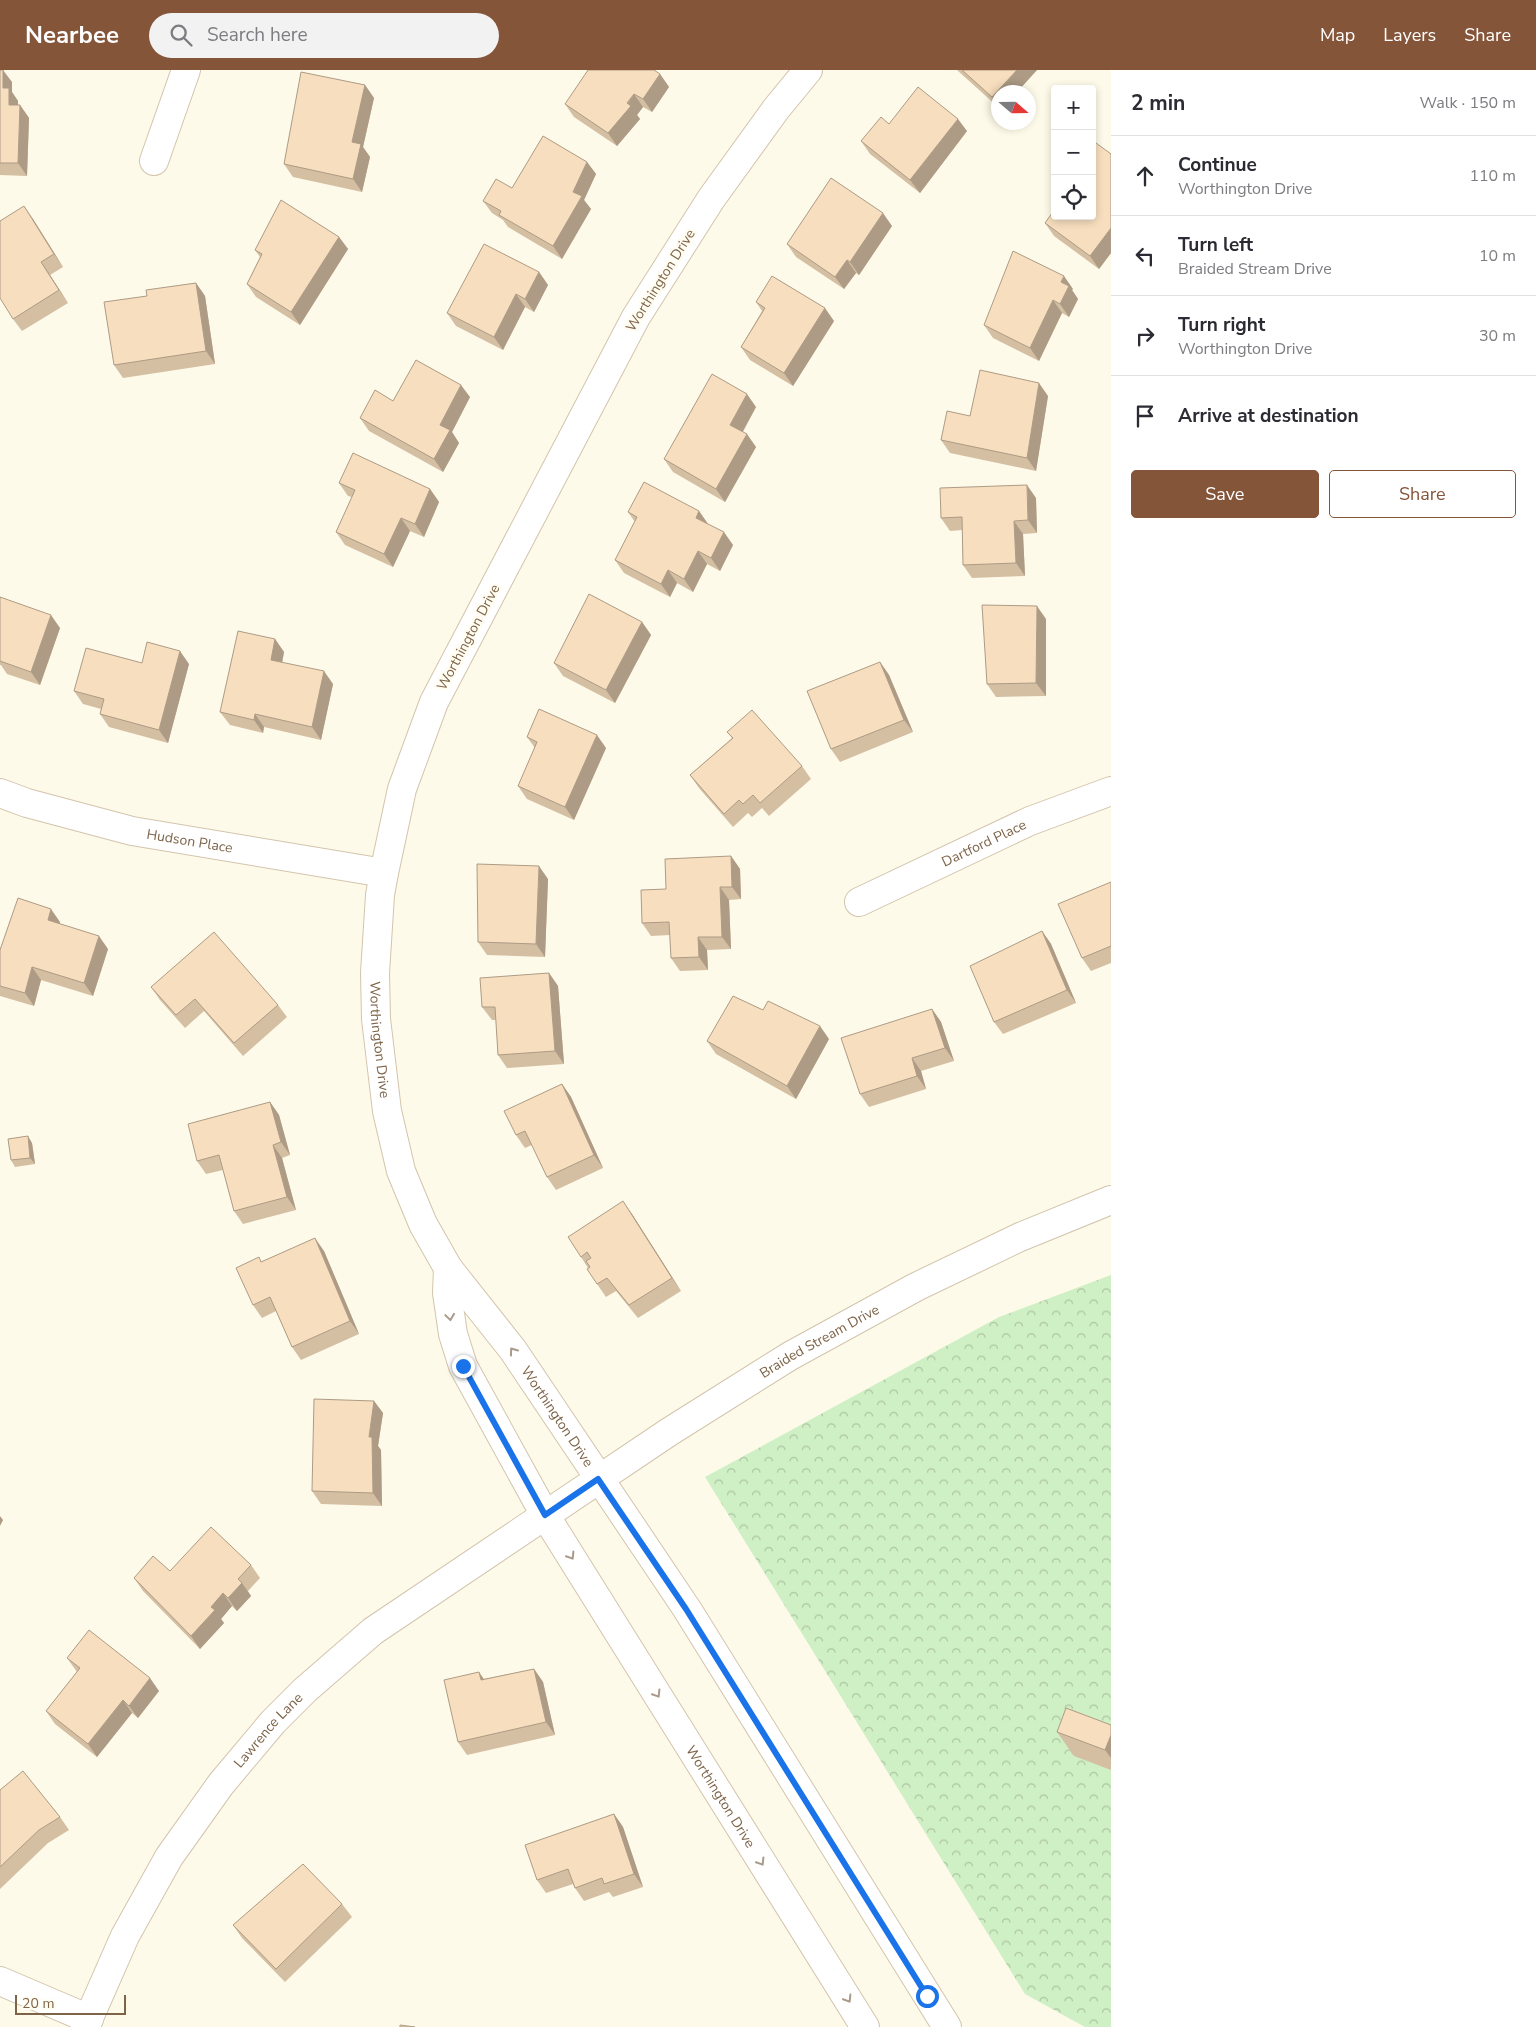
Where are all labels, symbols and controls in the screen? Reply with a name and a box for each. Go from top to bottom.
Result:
search box [149,13,499,58]
text: Nearbee [25,19,119,51]
icon: search [167,21,195,49]
text: Search here [207,22,308,48]
text: Map [1320,23,1355,47]
text: Layers [1383,23,1436,47]
text: Share [1464,23,1511,47]
north arrow [991,85,1036,130]
map controls [1051,85,1096,220]
button: + [1051,85,1096,130]
text: 2 min [1131,89,1185,117]
text: Walk · 150 m [1420,92,1516,114]
button: − [1051,130,1096,175]
text: Continue [1178,152,1257,178]
icon: ahead [1131,162,1159,190]
text: 110 m [1469,165,1516,187]
button: locate [1051,175,1096,220]
text: Worthington Drive [1178,178,1312,200]
street label: Worthington Drive [621,225,700,335]
text: Turn left [1178,232,1253,258]
icon: left [1131,242,1159,270]
text: 10 m [1479,245,1516,267]
text: Braided Stream Drive [1178,258,1332,280]
text: Turn right [1178,312,1265,338]
icon: right [1131,322,1159,350]
text: 30 m [1479,325,1516,347]
text: Worthington Drive [1178,338,1312,360]
icon: arrive [1131,402,1159,430]
text: Arrive at destination [1178,403,1359,429]
button: Save [1131,470,1319,518]
button: Share [1329,470,1516,518]
street label: Worthington Drive [432,581,504,694]
street label: Dartford Place [939,815,1029,872]
street label: Hudson Place [145,825,234,858]
street label: Worthington Drive [365,981,394,1099]
street label: Braided Stream Drive [756,1300,883,1383]
one-way arrow [444,1313,455,1321]
one-way arrow [510,1347,519,1357]
route end [452,1355,475,1378]
street label: Worthington Drive [517,1363,598,1471]
one-way arrow [564,1551,574,1560]
street label: Lawrence Lane [230,1689,307,1772]
one-way arrow [650,1689,660,1698]
street label: Worthington Drive [681,1742,760,1852]
one-way arrow [755,1856,765,1865]
route start [916,1985,939,2008]
scale bar [15,1992,126,2015]
text: 20 m [22,1994,54,2013]
one-way arrow [841,1994,851,2003]

